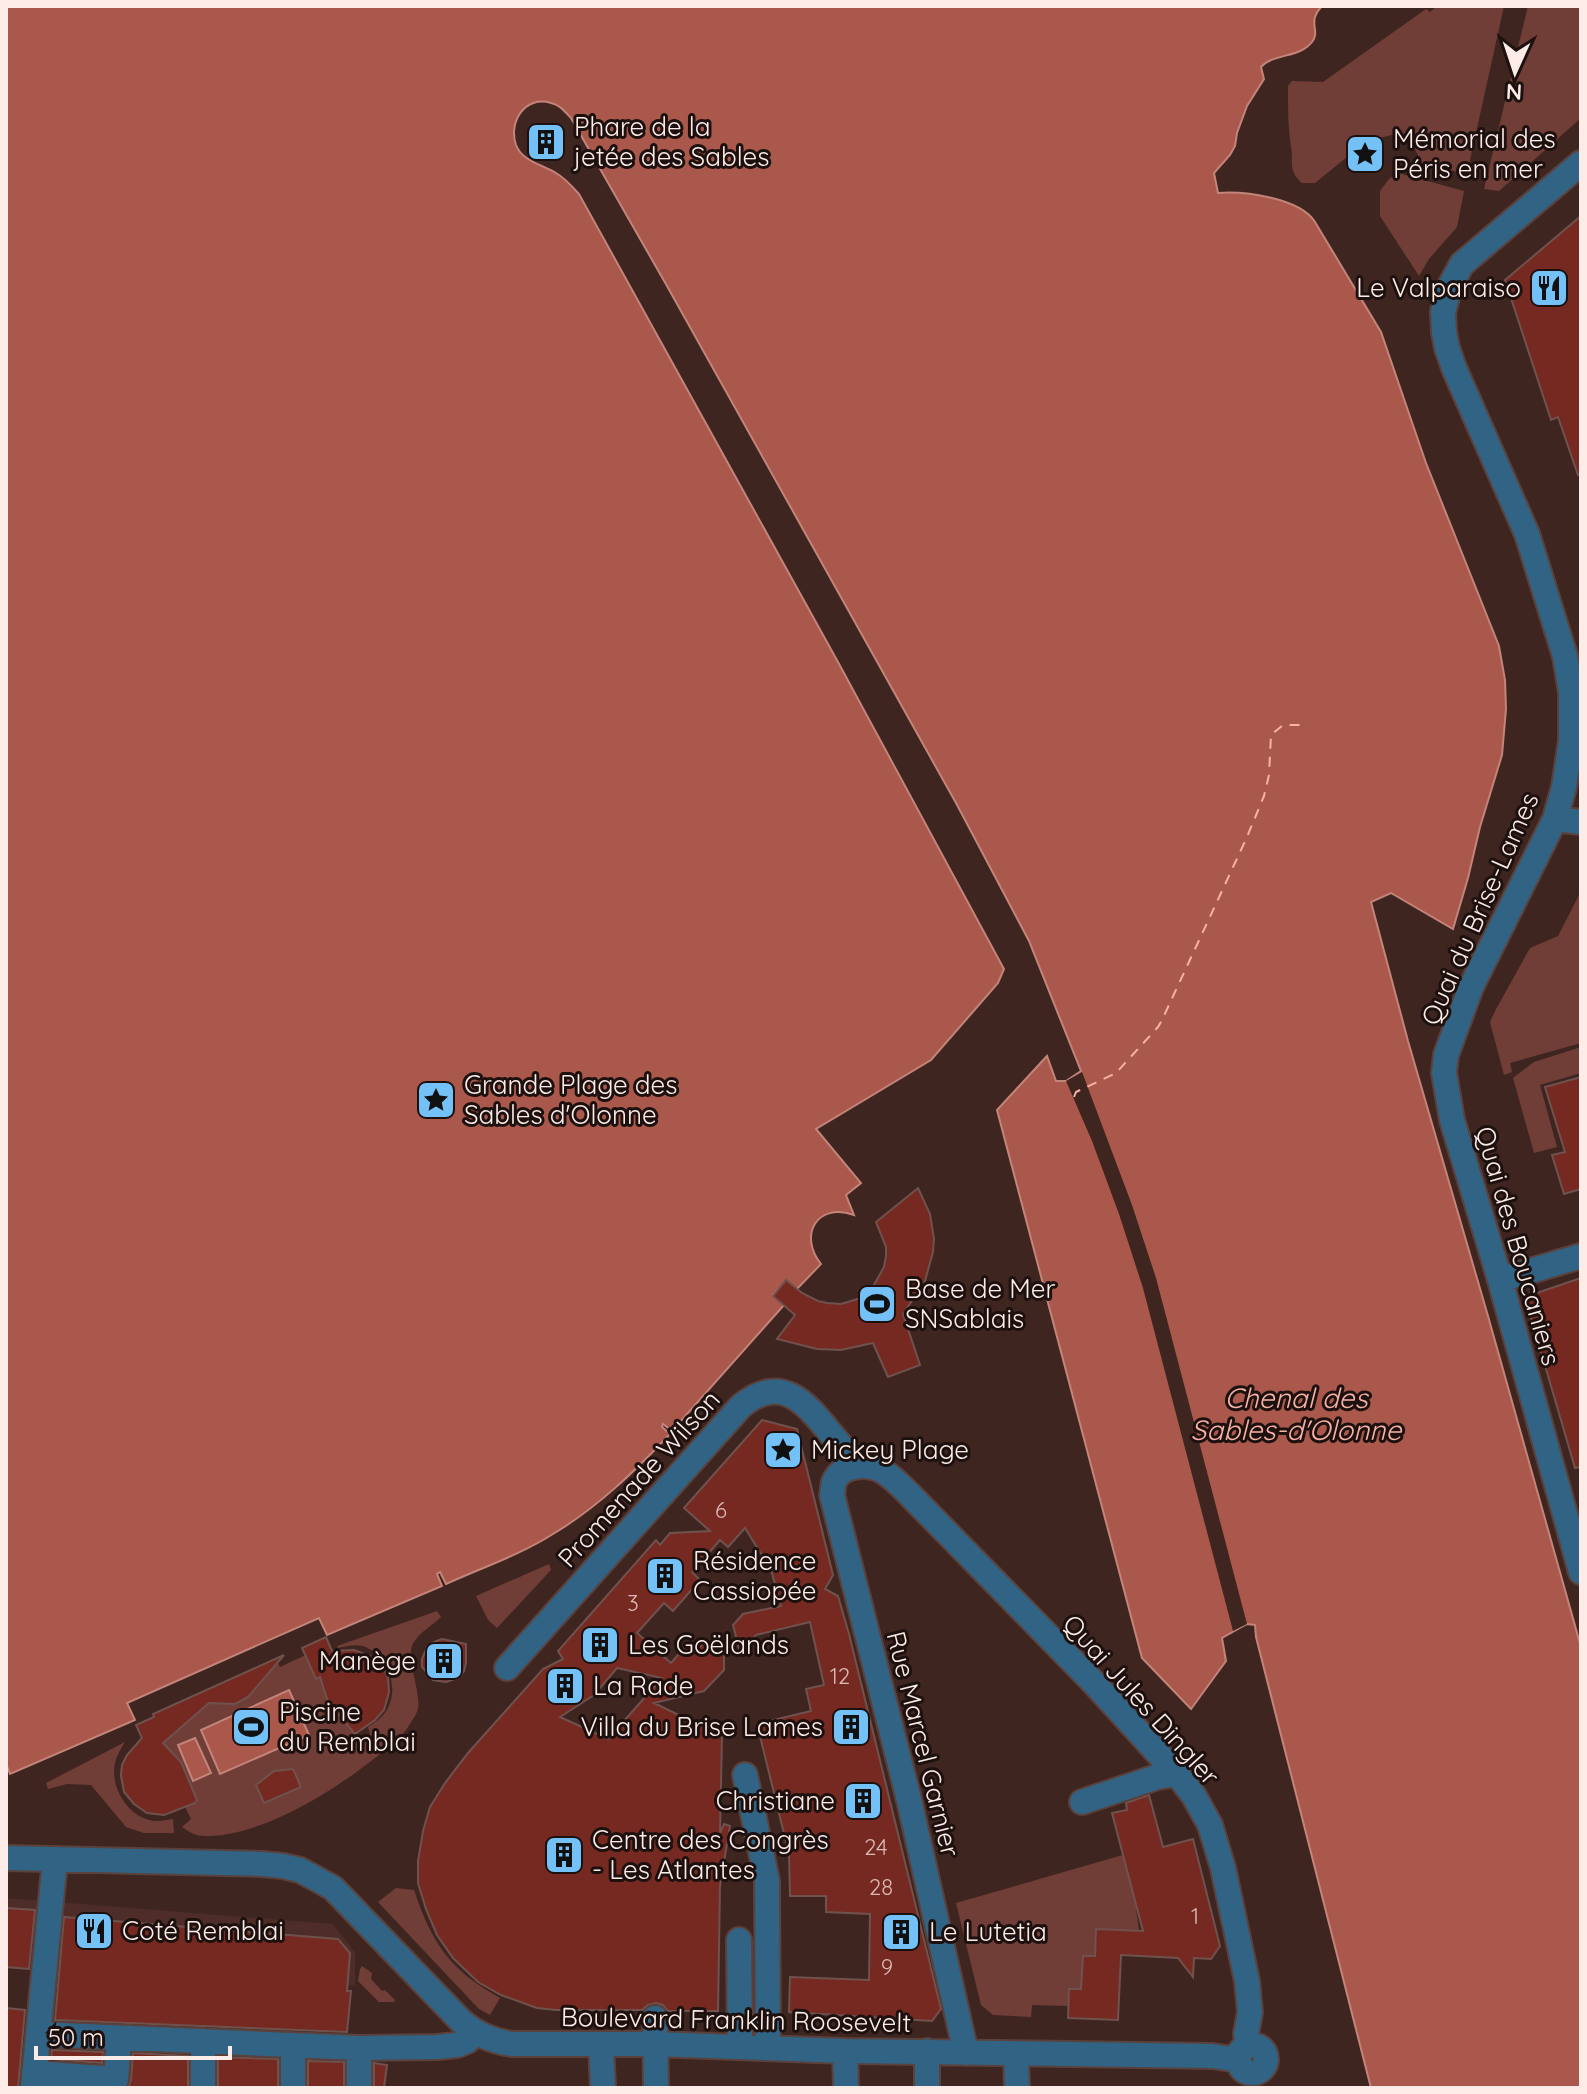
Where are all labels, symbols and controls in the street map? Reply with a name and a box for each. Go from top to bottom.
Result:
north arrow [1475,32,1555,112]
text: N [1505,78,1523,106]
place label: Phare de la jetée des Sables [573,110,769,173]
building icon: Phare de la jetée des Sables [525,121,567,163]
place label: Mémorial des Péris en mer [1393,122,1556,185]
place icon: Mémorial des Péris en mer [1344,133,1386,175]
restaurant icon: Le Valparaiso [1528,267,1570,309]
place label: Le Valparaiso [1356,271,1521,304]
street label: Quai du Brise-Lames [1413,787,1546,1030]
place label: Grande Plage des Sables d'Olonne [464,1068,677,1131]
place icon: Grande Plage des Sables d'Olonne [415,1079,457,1121]
street label: Quai des Boucaniers [1469,1122,1568,1369]
place label: Base de Mer SNSablais [905,1272,1055,1335]
sports icon: Base de Mer SNSablais [856,1283,898,1325]
water label: Chenal des Sables-d'Olonne [1191,1380,1403,1447]
street label: Promenade Wilson [550,1383,727,1574]
place icon: Mickey Plage [762,1429,804,1471]
place label: Mickey Plage [811,1433,969,1466]
house number: 6 [715,1496,727,1524]
place label: Résidence Cassiopée [693,1544,817,1607]
building icon: Résidence Cassiopée [644,1555,686,1597]
house number: 3 [627,1589,639,1617]
street label: Quai Jules Dingler [1056,1607,1227,1792]
building icon: Les Goëlands [579,1624,621,1666]
place label: Les Goëlands [628,1628,789,1661]
street label: Rue Marcel Garnier [880,1628,967,1860]
building icon: Manège [423,1640,465,1682]
place label: Manège [319,1644,416,1677]
house number: 12 [830,1662,850,1690]
building icon: La Rade [544,1665,586,1707]
place label: La Rade [593,1669,693,1702]
place label: Piscine du Remblai [279,1695,416,1758]
sports icon: Piscine du Remblai [230,1706,272,1748]
building icon: Villa du Brise Lames [830,1706,872,1748]
place label: Villa du Brise Lames [581,1710,823,1743]
building icon: Christiane [842,1780,884,1822]
place label: Christiane [716,1784,835,1817]
place label: Centre des Congrès - Les Atlantes [592,1823,829,1886]
house number: 24 [864,1833,888,1861]
building icon: Centre des Congrès - Les Atlantes [543,1834,585,1876]
house number: 28 [869,1873,893,1901]
house number: 1 [1191,1902,1199,1930]
restaurant icon: Coté Remblai [73,1910,115,1952]
building icon: Le Lutetia [880,1911,922,1953]
place label: Coté Remblai [122,1914,284,1947]
place label: Le Lutetia [929,1915,1047,1948]
house number: 9 [881,1953,893,1981]
street label: Boulevard Franklin Roosevelt [561,2000,911,2039]
scale bar [36,2010,230,2060]
text: 50 m [48,2022,104,2052]

